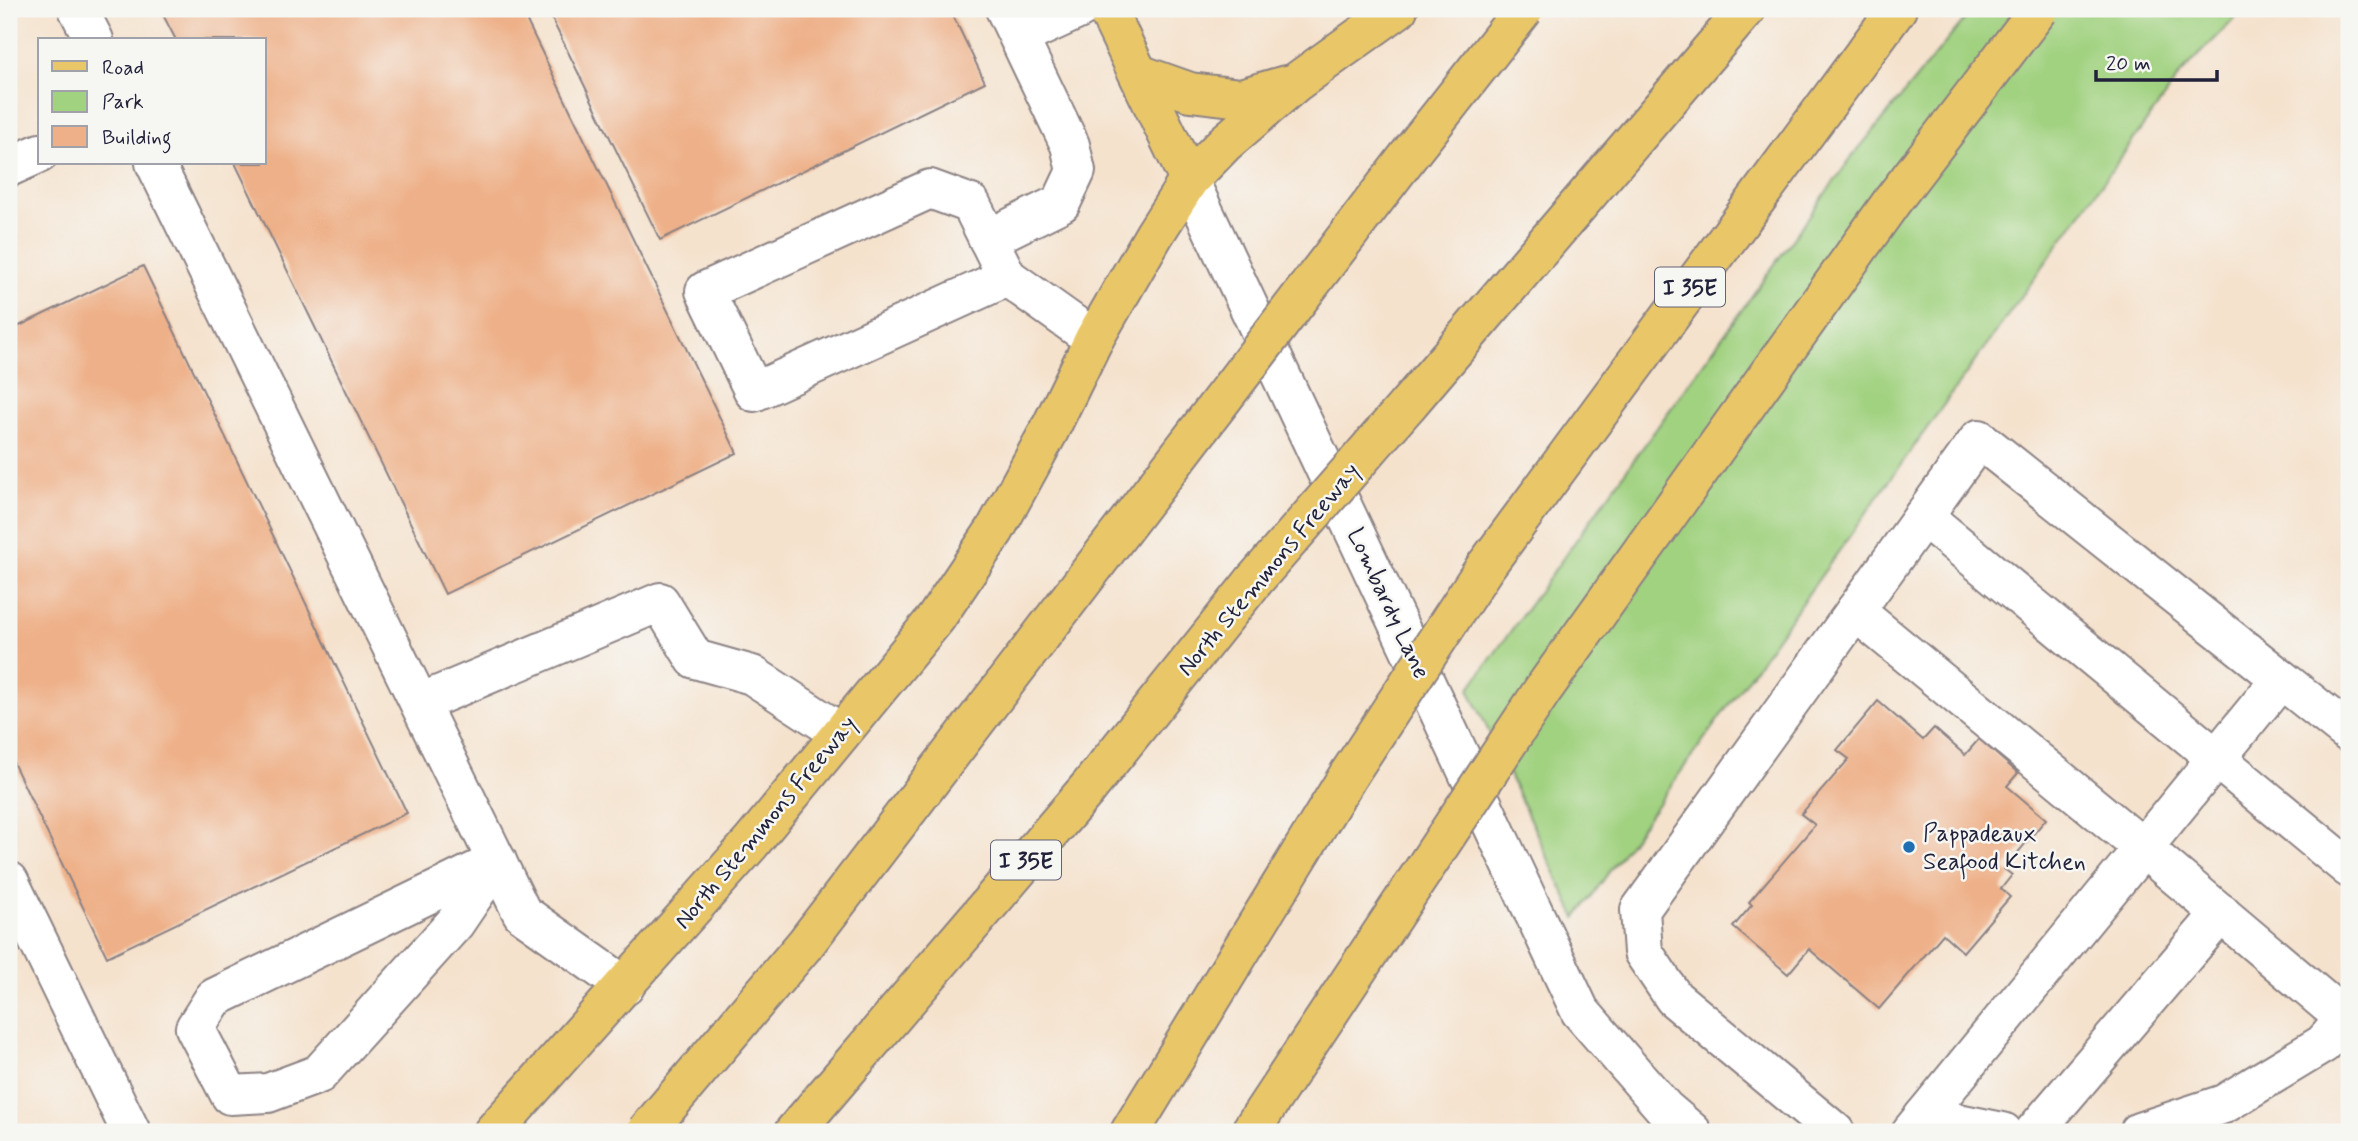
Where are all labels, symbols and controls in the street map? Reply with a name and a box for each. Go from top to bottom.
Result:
legend [38,38,266,164]
scale bar [2096,38,2216,82]
text: 20 m [2106,50,2151,78]
text: Road [102,54,144,82]
text: Park [102,88,144,116]
text: Building [102,124,172,154]
road number: I 35E [1655,268,1725,306]
street label: North Stemmons Freeway [1171,457,1368,683]
street label: Lombardy Lane [1339,523,1436,684]
street label: North Stemmons Freeway [668,710,865,936]
place label: Pappadeaux Seafood Kitchen [1923,819,2086,880]
marker: Pappadeaux Seafood Kitchen [1901,839,1917,855]
road number: I 35E [991,840,1061,880]

